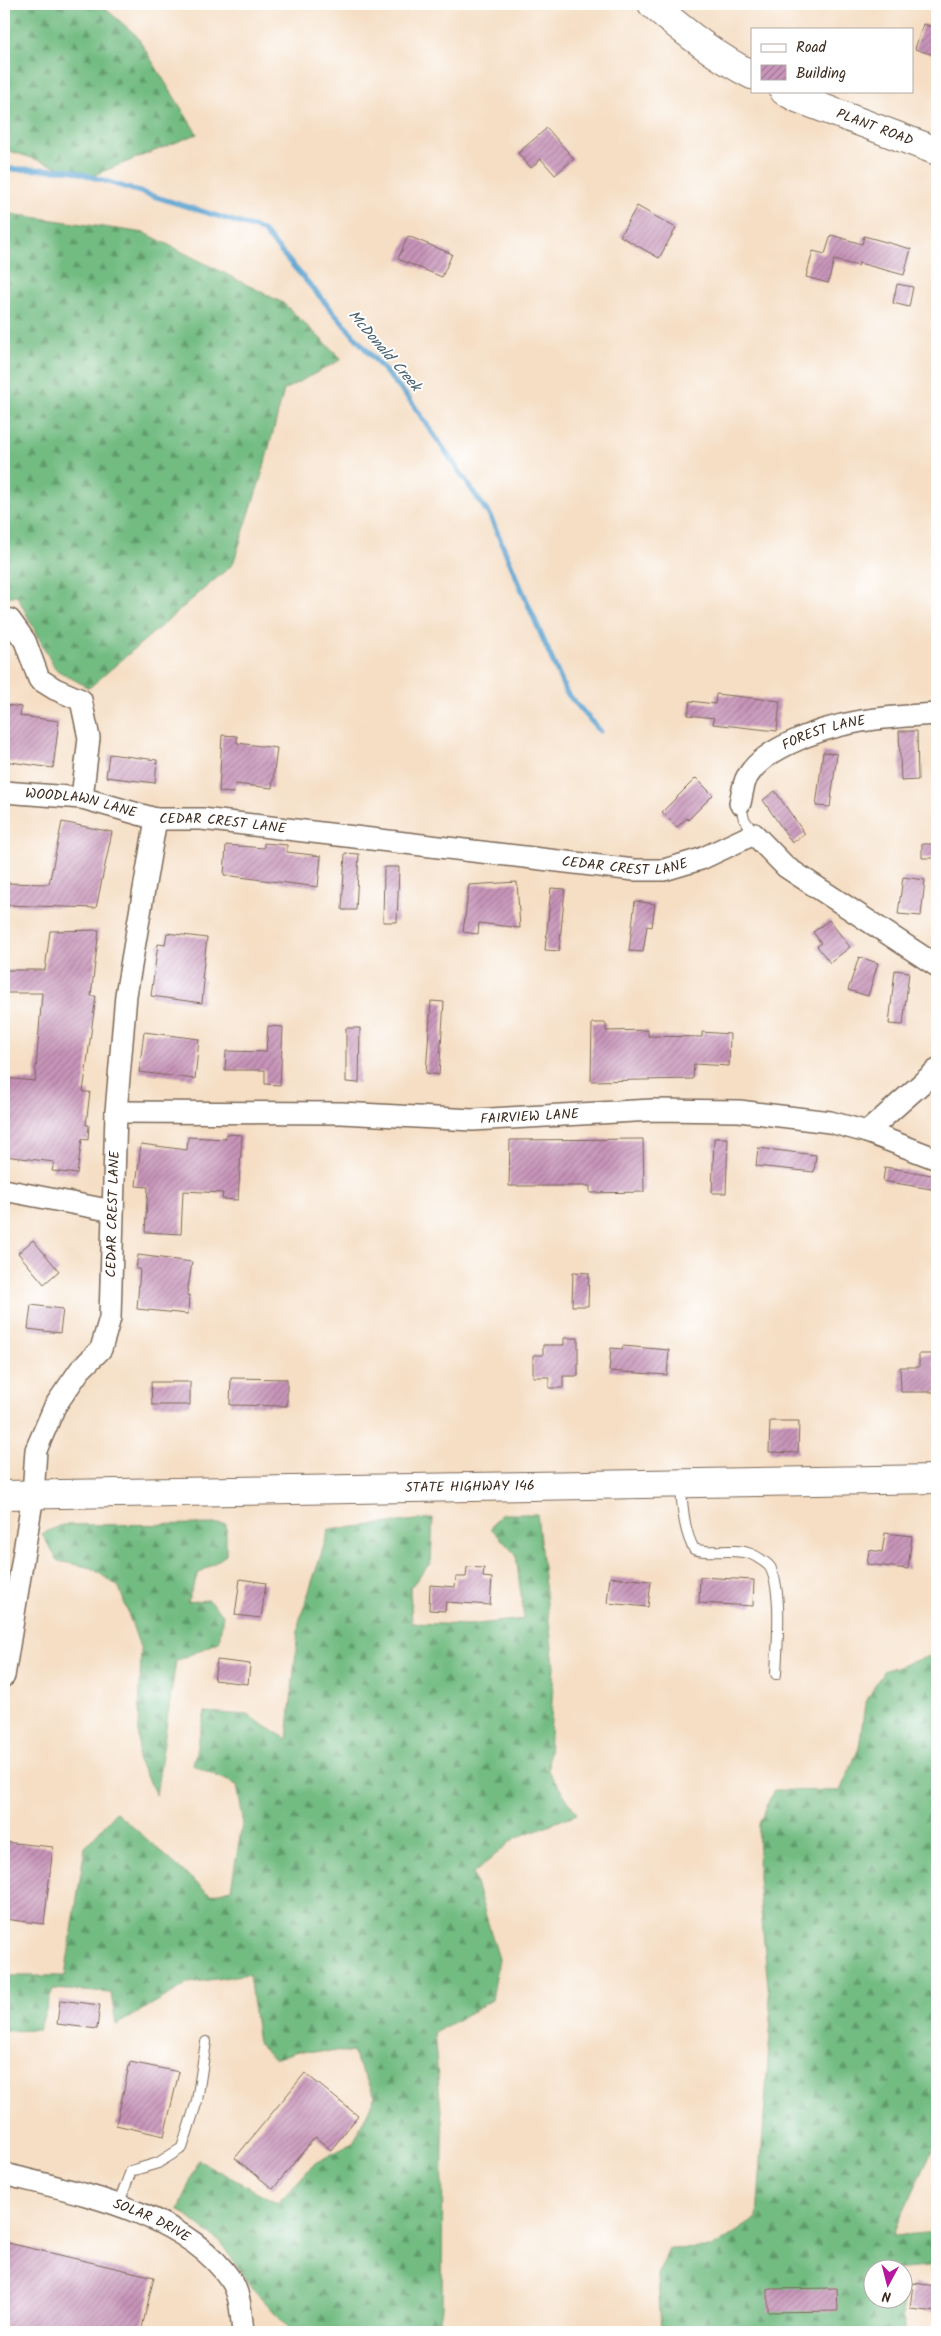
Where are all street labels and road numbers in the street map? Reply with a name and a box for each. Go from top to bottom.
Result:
street label: PLANT ROAD [833,103,916,152]
street label: FOREST LANE [778,709,868,756]
street label: WOODLAWN LANE [24,783,140,824]
street label: CEDAR CREST LANE [159,808,288,840]
street label: CEDAR CREST LANE [560,851,691,881]
street label: FAIRVIEW LANE [480,1103,580,1131]
street label: CEDAR CREST LANE [100,1150,126,1278]
street label: STATE HIGHWAY 146 [405,1475,535,1499]
street label: SOLAR DRIVE [110,2193,195,2249]

